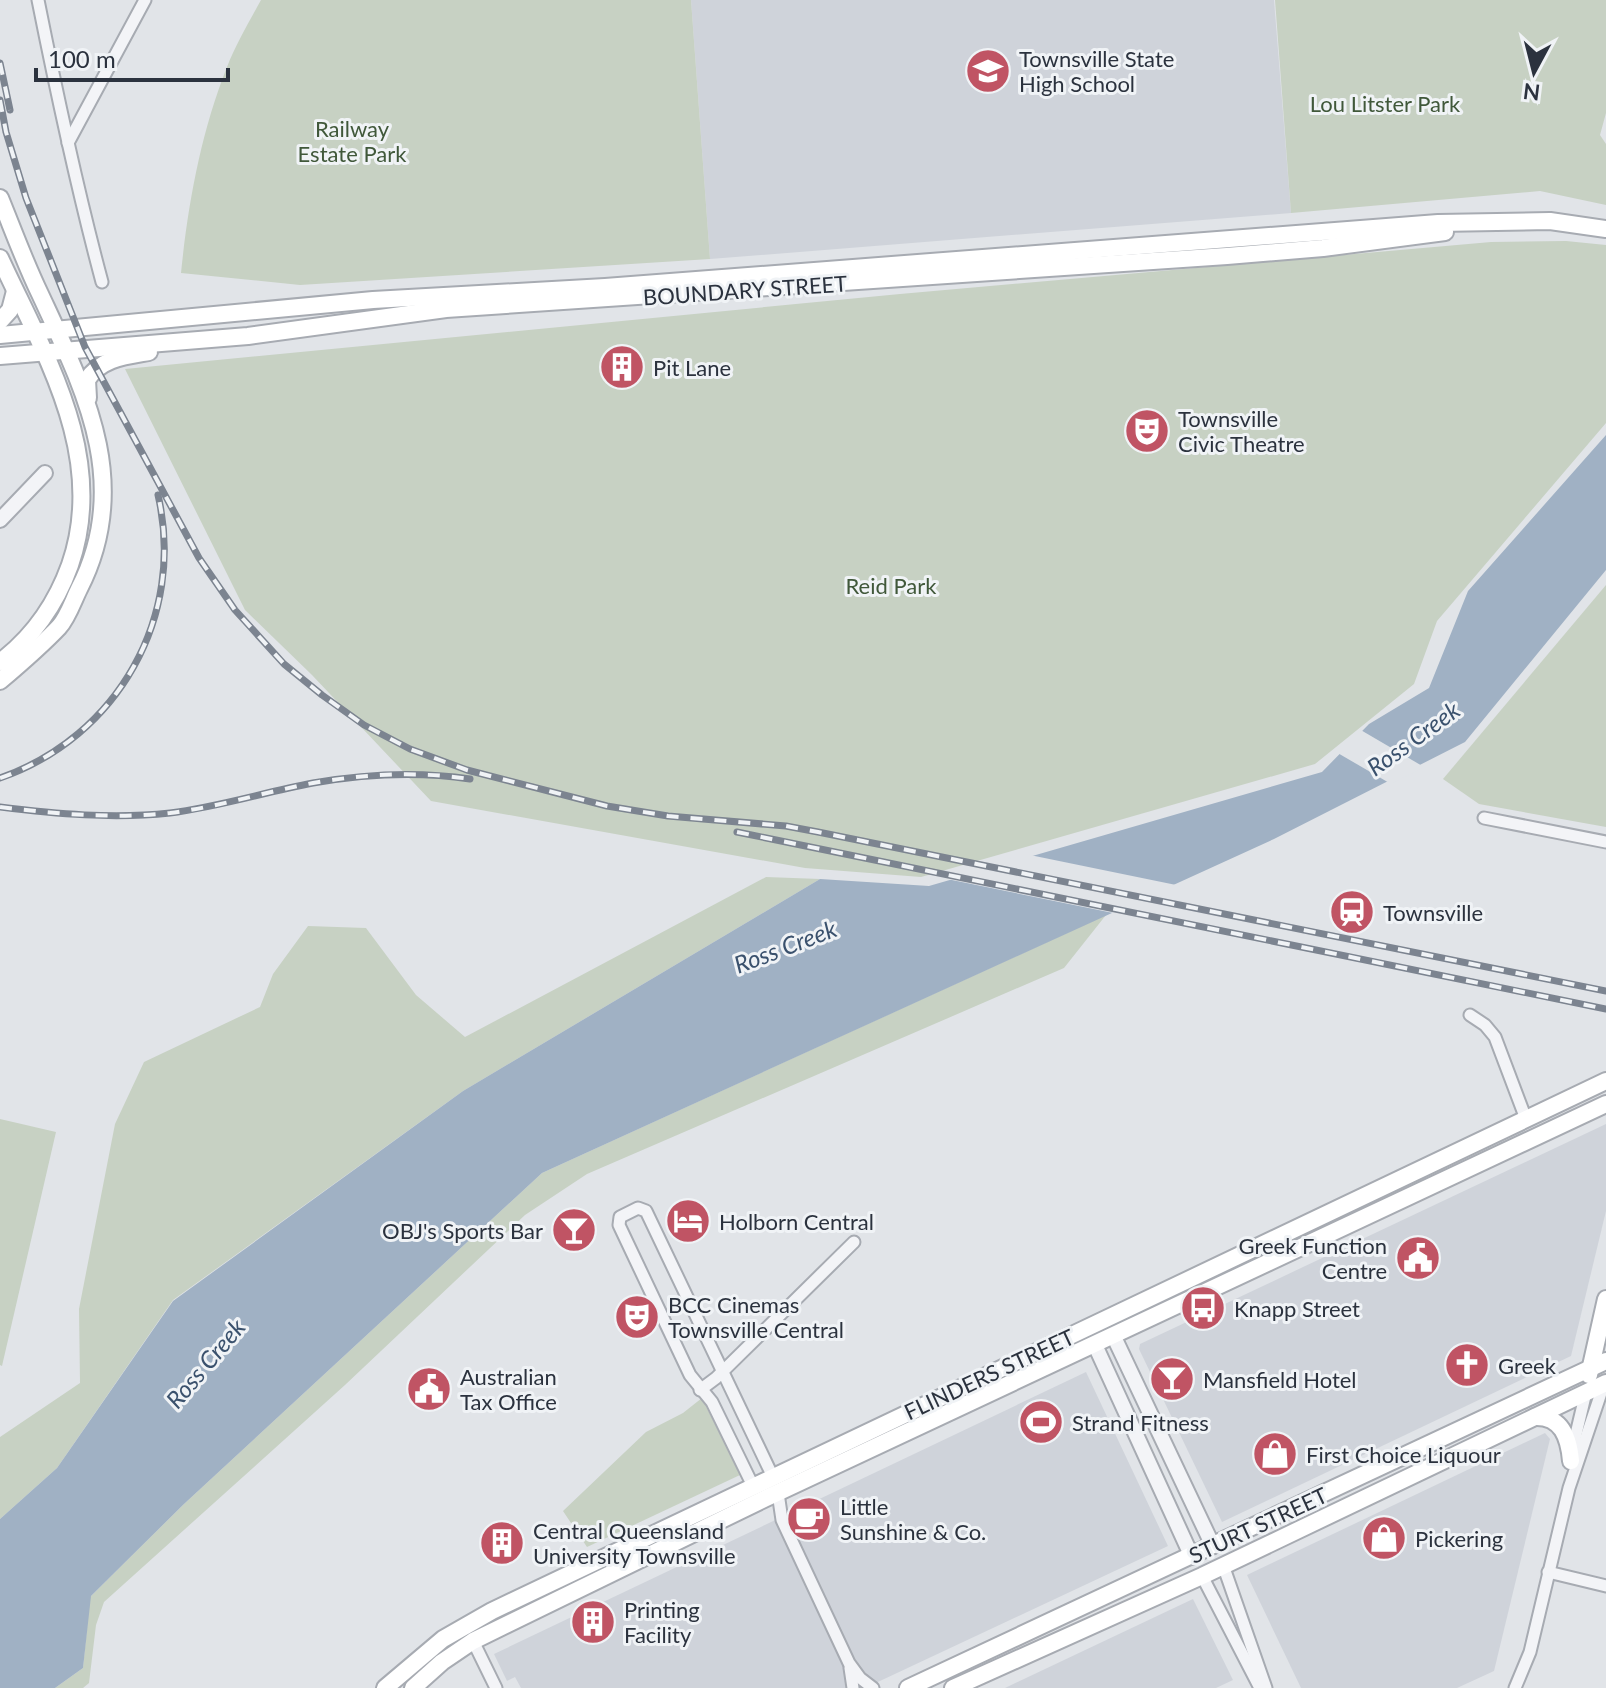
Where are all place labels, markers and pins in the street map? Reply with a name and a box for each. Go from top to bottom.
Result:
place label: Townsville State High School [1019,45,1174,97]
school or university icon: Townsville State High School [964,47,1012,95]
building icon: Pit Lane [598,343,646,391]
place label: Pit Lane [653,354,731,381]
place label: Townsville Civic Theatre [1178,405,1305,457]
theatre icon: Townsville Civic Theatre [1123,407,1171,455]
station icon: Townsville [1328,888,1376,936]
place label: Townsville [1383,899,1483,926]
hotel icon: Holborn Central [664,1197,712,1245]
bar icon: OBJ's Sports Bar [550,1206,598,1254]
place label: Holborn Central [719,1208,874,1235]
place label: OBJ's Sports Bar [382,1217,543,1244]
place label: Greek Function Centre [1239,1232,1387,1284]
public building icon: Greek Function Centre [1394,1234,1442,1282]
bus stop icon: Knapp Street [1179,1284,1227,1332]
place label: BCC Cinemas Townsville Central [668,1291,844,1343]
theatre icon: BCC Cinemas Townsville Central [613,1293,661,1341]
place label: Knapp Street [1234,1295,1360,1322]
church icon: Greek [1443,1341,1491,1389]
place label: Greek [1498,1352,1557,1379]
bar icon: Mansfield Hotel [1148,1355,1196,1403]
place label: Australian Tax Office [460,1363,557,1415]
public building icon: Australian Tax Office [405,1365,453,1413]
place label: Mansfield Hotel [1203,1366,1357,1393]
sports icon: Strand Fitness [1017,1398,1065,1446]
place label: Strand Fitness [1072,1409,1209,1436]
shop icon: First Choice Liquour [1251,1430,1299,1478]
place label: First Choice Liquour [1306,1441,1501,1468]
place label: Little Sunshine & Co. [840,1493,986,1545]
cafe icon: Little Sunshine & Co. [785,1495,833,1543]
shop icon: Pickering [1360,1514,1408,1562]
place label: Central Queensland University Townsville [533,1517,736,1569]
building icon: Central Queensland University Townsville [478,1519,526,1567]
place label: Pickering [1415,1525,1503,1552]
place label: Printing Facility [624,1596,700,1648]
building icon: Printing Facility [569,1598,617,1646]

